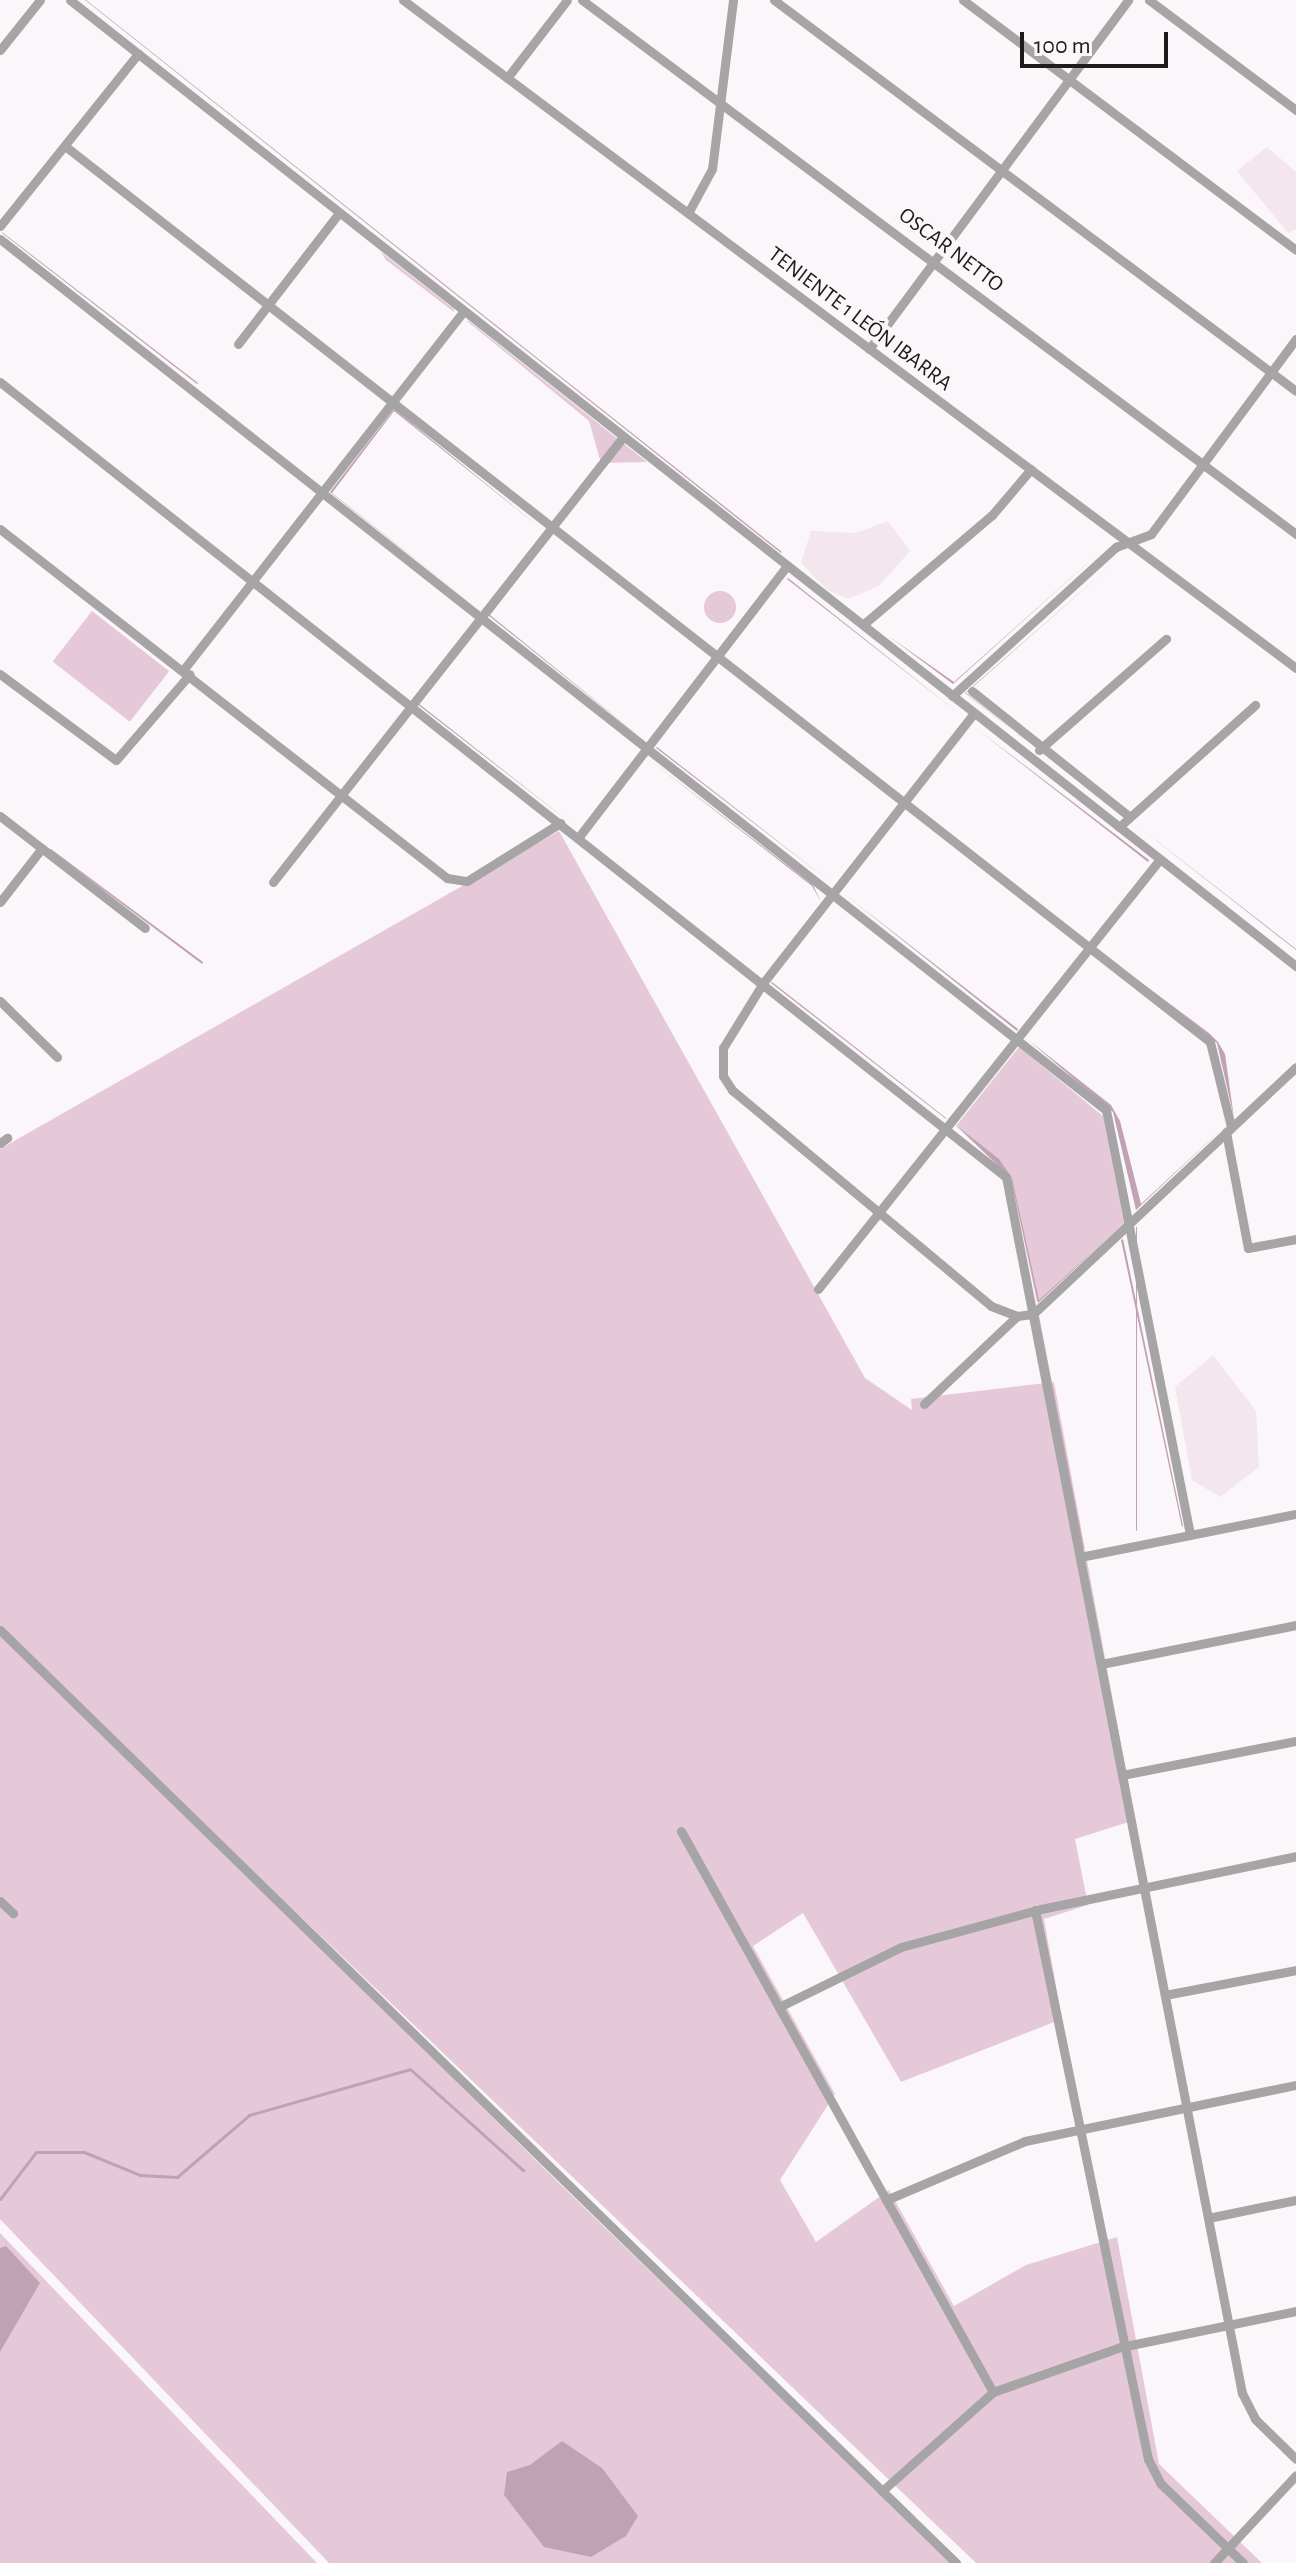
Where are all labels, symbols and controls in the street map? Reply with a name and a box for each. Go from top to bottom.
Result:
scale bar [1024,16,1172,66]
text: 100 m [1034,34,1091,58]
street label: OSCAR NETTO [893,202,1009,298]
street label: TENIENTE 1 LEÓN IBARRA [763,241,957,397]

